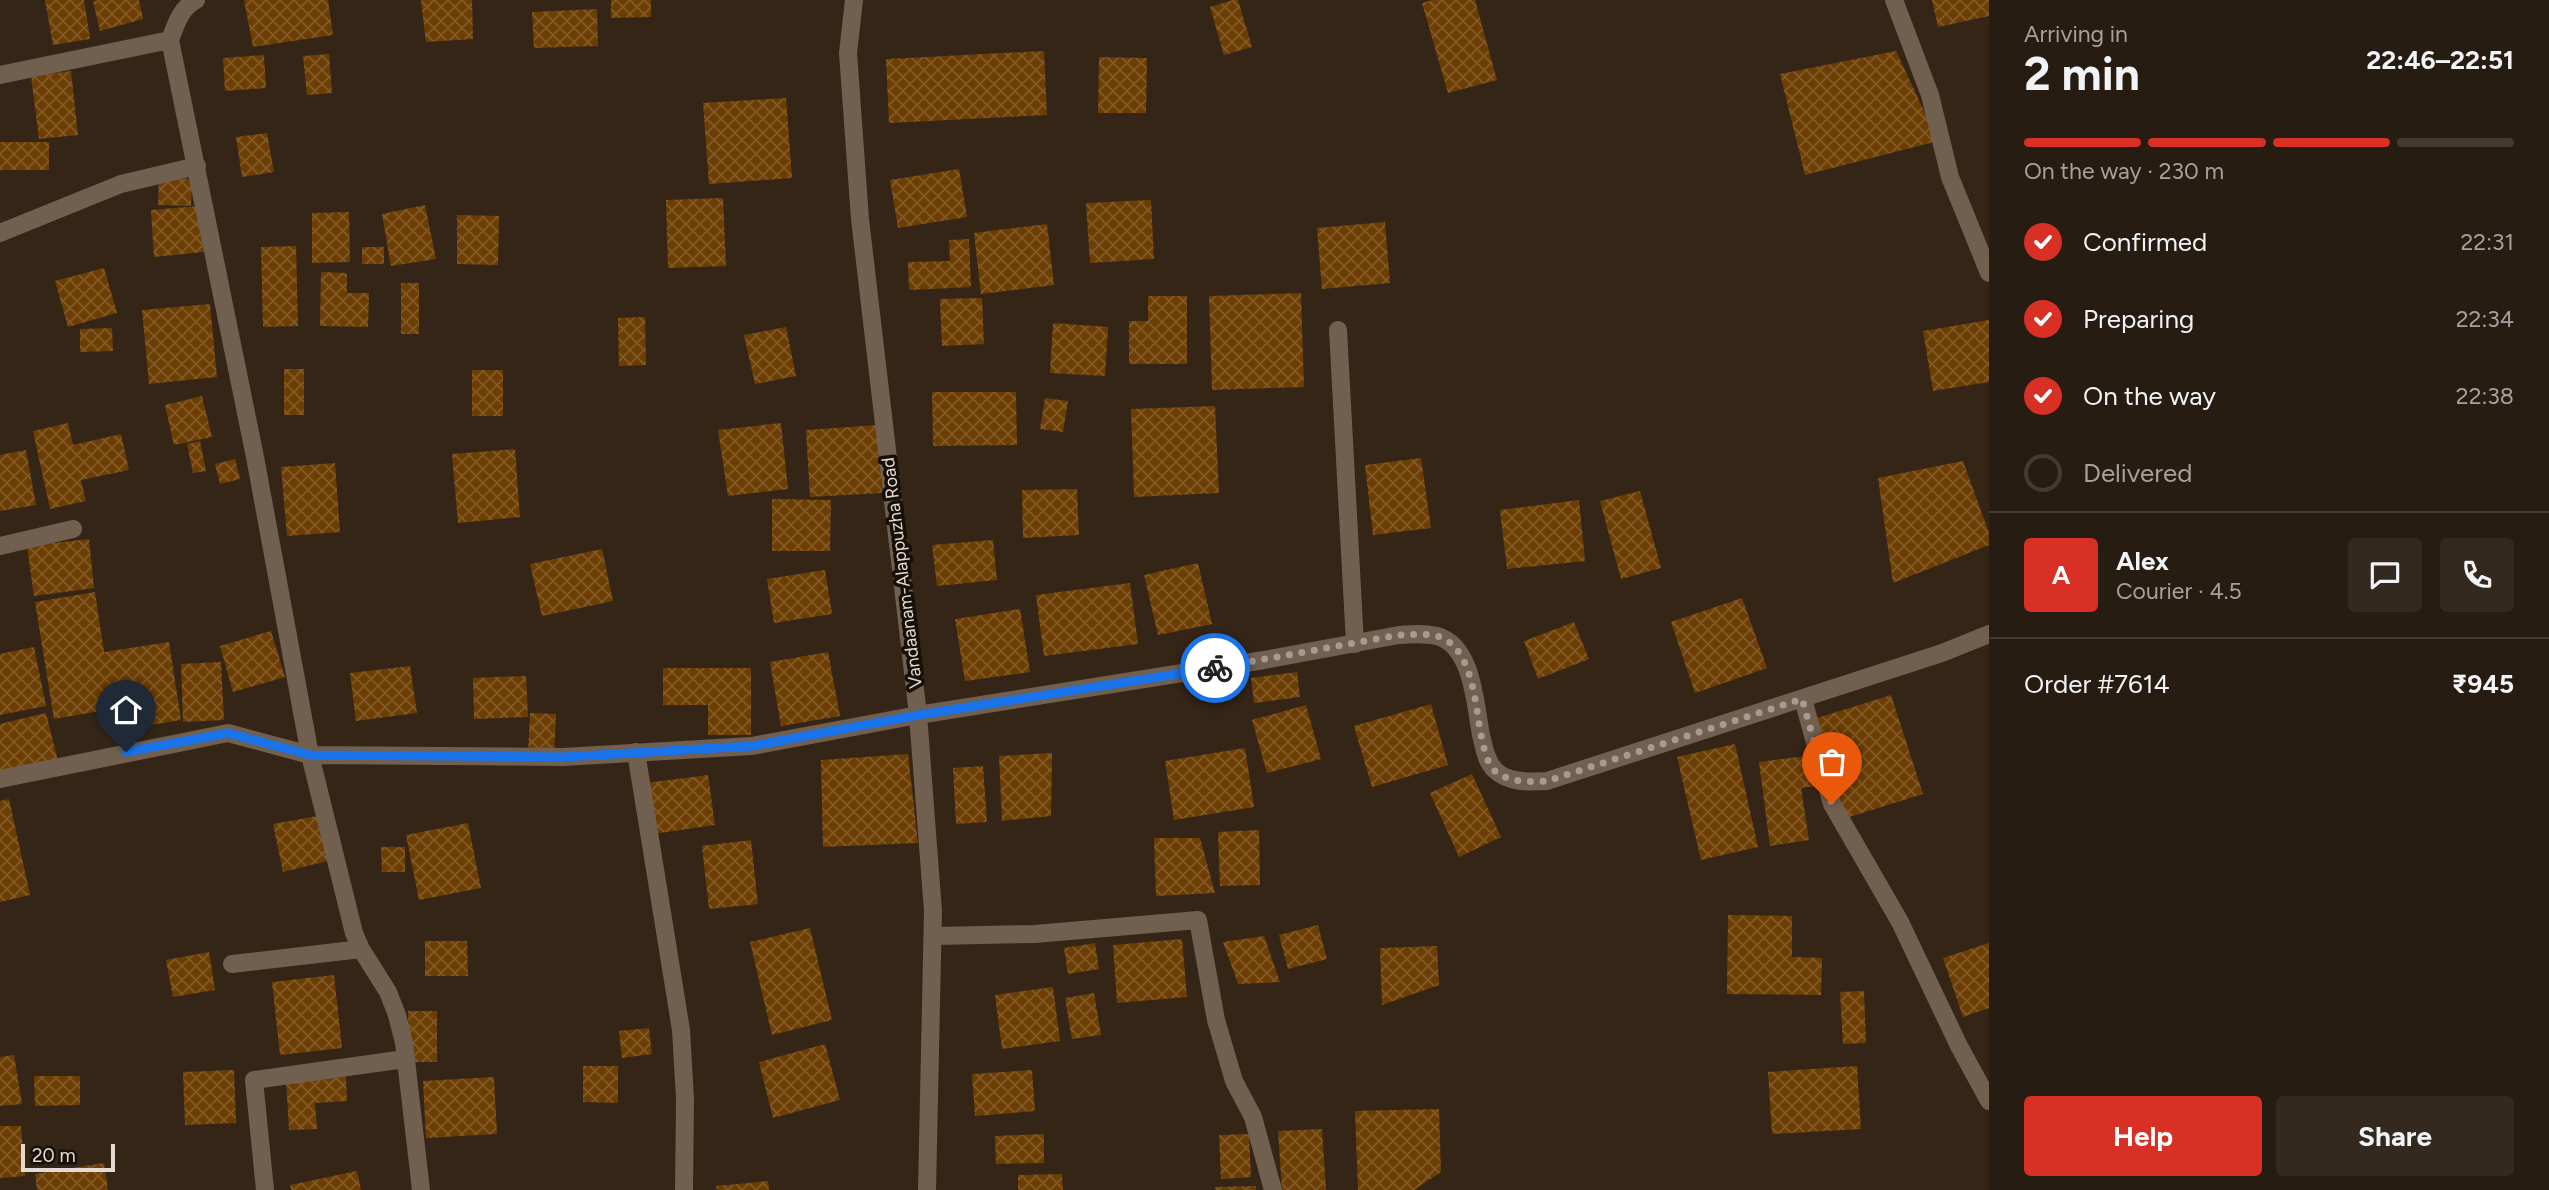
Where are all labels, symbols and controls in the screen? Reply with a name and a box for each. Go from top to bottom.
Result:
text: Arriving in [2024,20,2128,48]
text: 22:46–22:51 [2366,44,2514,76]
text: 2 min [2024,46,2140,102]
text: On the way · 230 m [2024,157,2224,185]
icon: check [2024,223,2062,261]
text: Confirmed [2083,226,2207,258]
text: 22:31 [2460,228,2514,256]
icon: check [2024,300,2062,338]
text: Preparing [2083,303,2194,335]
text: 22:34 [2456,305,2514,333]
icon: check [2024,377,2062,415]
text: On the way [2083,380,2216,412]
text: 22:38 [2456,382,2514,410]
street label: Vandaanam-Alappuzha Road [877,456,927,690]
text: Delivered [2083,457,2192,489]
button: chat [2348,538,2422,612]
button: phone [2440,538,2514,612]
text: Alex [2116,545,2169,577]
text: A [2052,559,2070,591]
text: Courier · 4.5 [2116,577,2242,605]
courier [1180,633,1250,703]
icon: bike [1196,649,1234,687]
text: Order #7614 [2024,668,2170,700]
text: ₹945 [2452,668,2514,700]
pin [96,680,156,752]
icon: home [107,691,145,729]
pin [1802,732,1862,804]
icon: bag [1813,743,1851,781]
button: Help [2024,1096,2262,1176]
button: Share [2276,1096,2514,1176]
scale bar [21,1141,116,1173]
text: 20 m [32,1144,76,1167]

